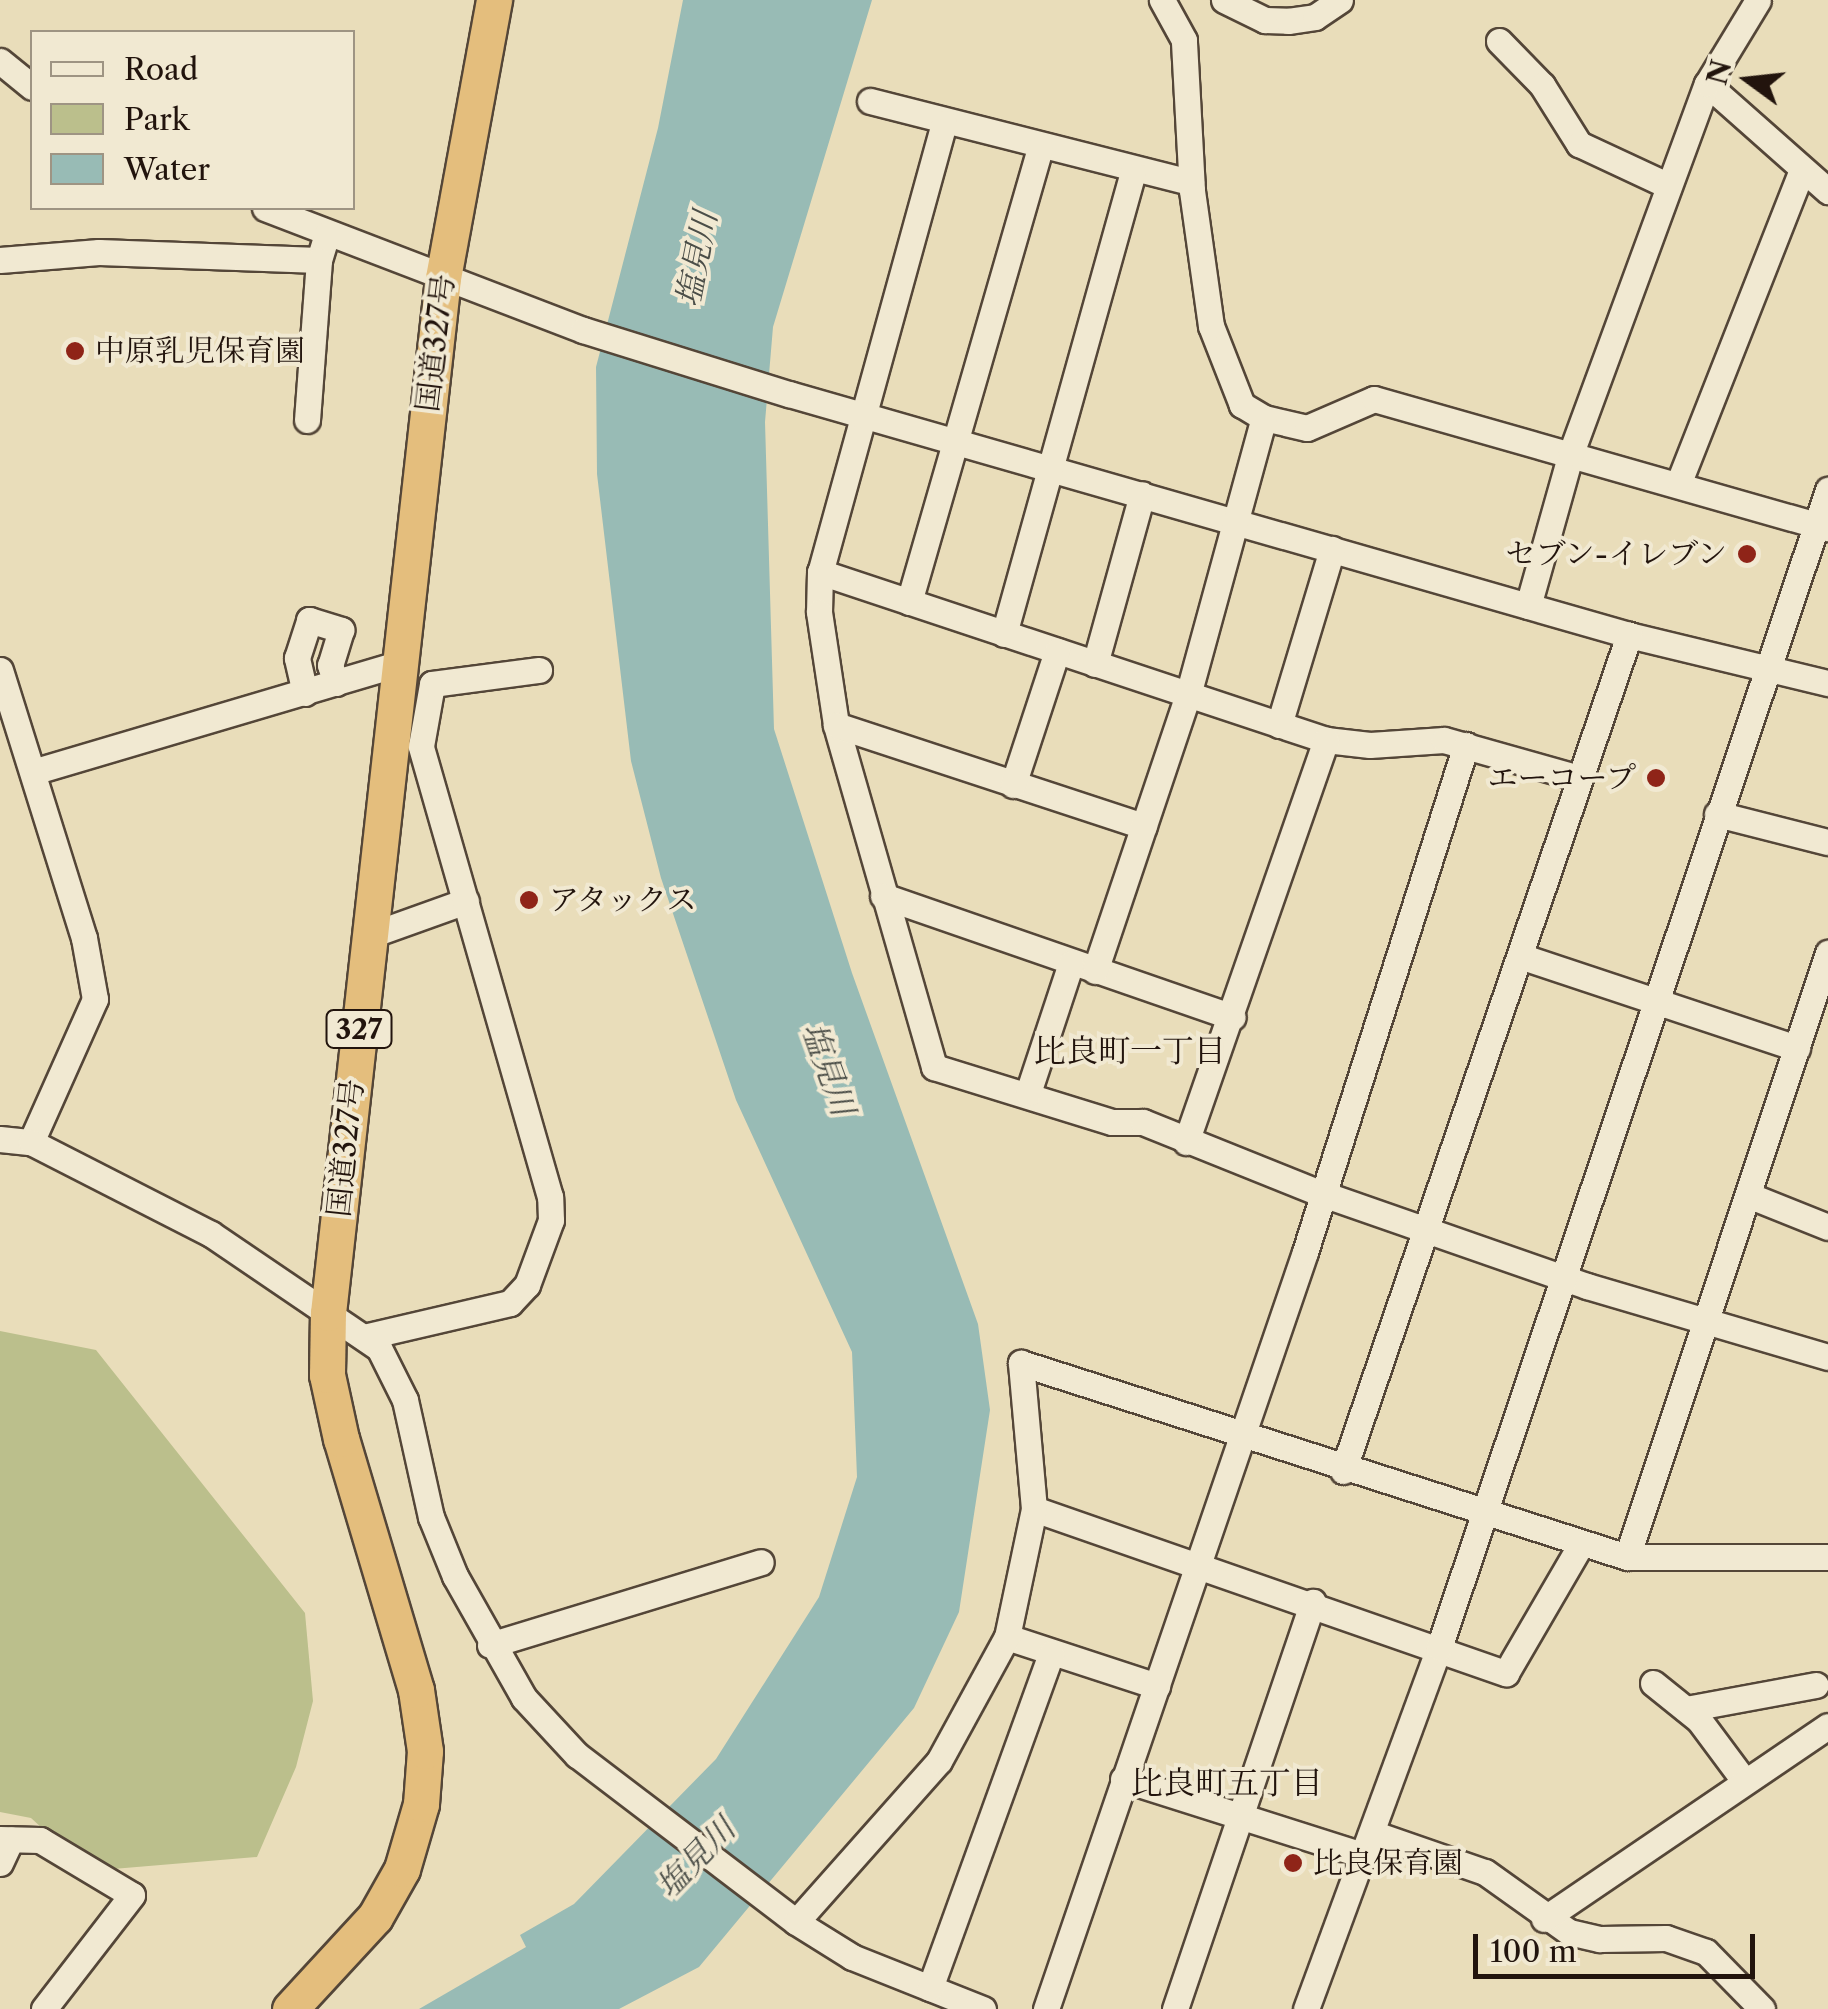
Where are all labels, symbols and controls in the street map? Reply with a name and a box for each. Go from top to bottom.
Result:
legend [30,30,355,210]
north arrow [1698,30,1798,130]
text: Road [124,51,198,88]
text: N [1699,56,1739,88]
text: Park [124,101,189,138]
text: Water [124,151,210,188]
water label: 塩見川 [669,208,725,310]
street label: 国道327号 [410,272,462,414]
place label: 中原乳児保育園 [95,333,305,369]
marker: 中原乳児保育園 [64,340,86,362]
place label: セブン-イレブン [1503,536,1727,572]
marker: セブン-イレブン [1736,543,1758,565]
place label: エーコープ [1486,760,1636,796]
marker: エーコープ [1645,767,1667,789]
place label: アタックス [549,882,699,918]
marker: アタックス [518,889,540,911]
road number: 327 [324,1006,394,1052]
water label: 塩見川 [794,1017,862,1121]
district label: 比良町一丁目 [1034,1032,1226,1070]
street label: 国道327号 [321,1077,371,1219]
district label: 比良町五丁目 [1131,1764,1323,1802]
water label: 塩見川 [649,1810,743,1906]
place label: 比良保育園 [1313,1845,1463,1881]
marker: 比良保育園 [1282,1852,1304,1874]
scale bar [1478,1914,1760,1976]
text: 100 m [1490,1933,1577,1970]

